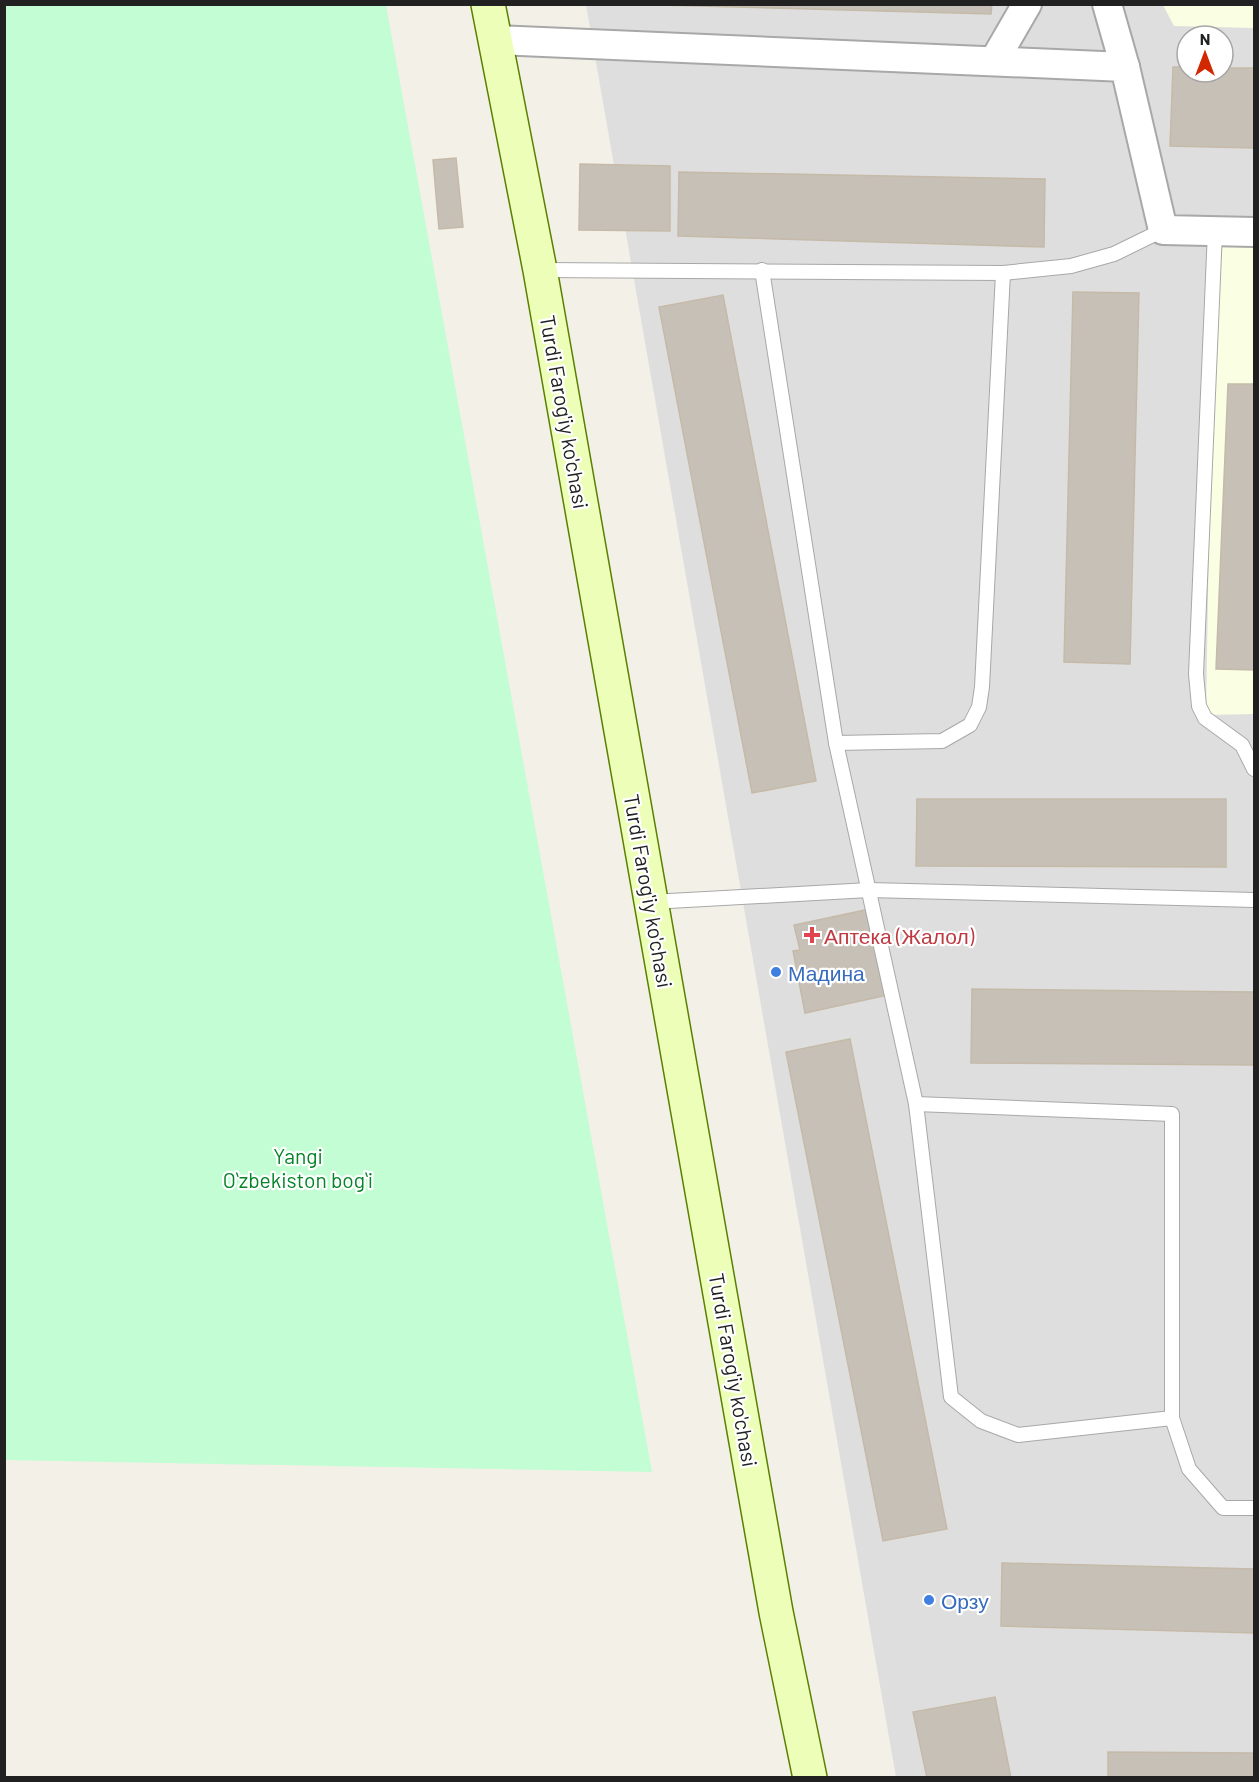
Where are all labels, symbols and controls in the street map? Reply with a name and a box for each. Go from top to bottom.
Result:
north arrow [1175,24,1235,84]
text: N [1200,29,1210,48]
street label: Turdi Farog'iy ko'chasi [536,313,594,511]
street label: Turdi Farog'iy ko'chasi [620,792,678,990]
place label: Аптека (Жалол) [824,923,975,948]
marker: Аптека (Жалол) [805,928,819,942]
place label: Мадина [788,960,865,985]
marker: Мадина [769,965,783,979]
park label: Yangi Oʻzbekiston bogʻi [223,1143,373,1192]
street label: Turdi Farog'iy ko'chasi [705,1271,763,1469]
place label: Орзу [941,1588,989,1613]
marker: Орзу [922,1593,936,1607]

